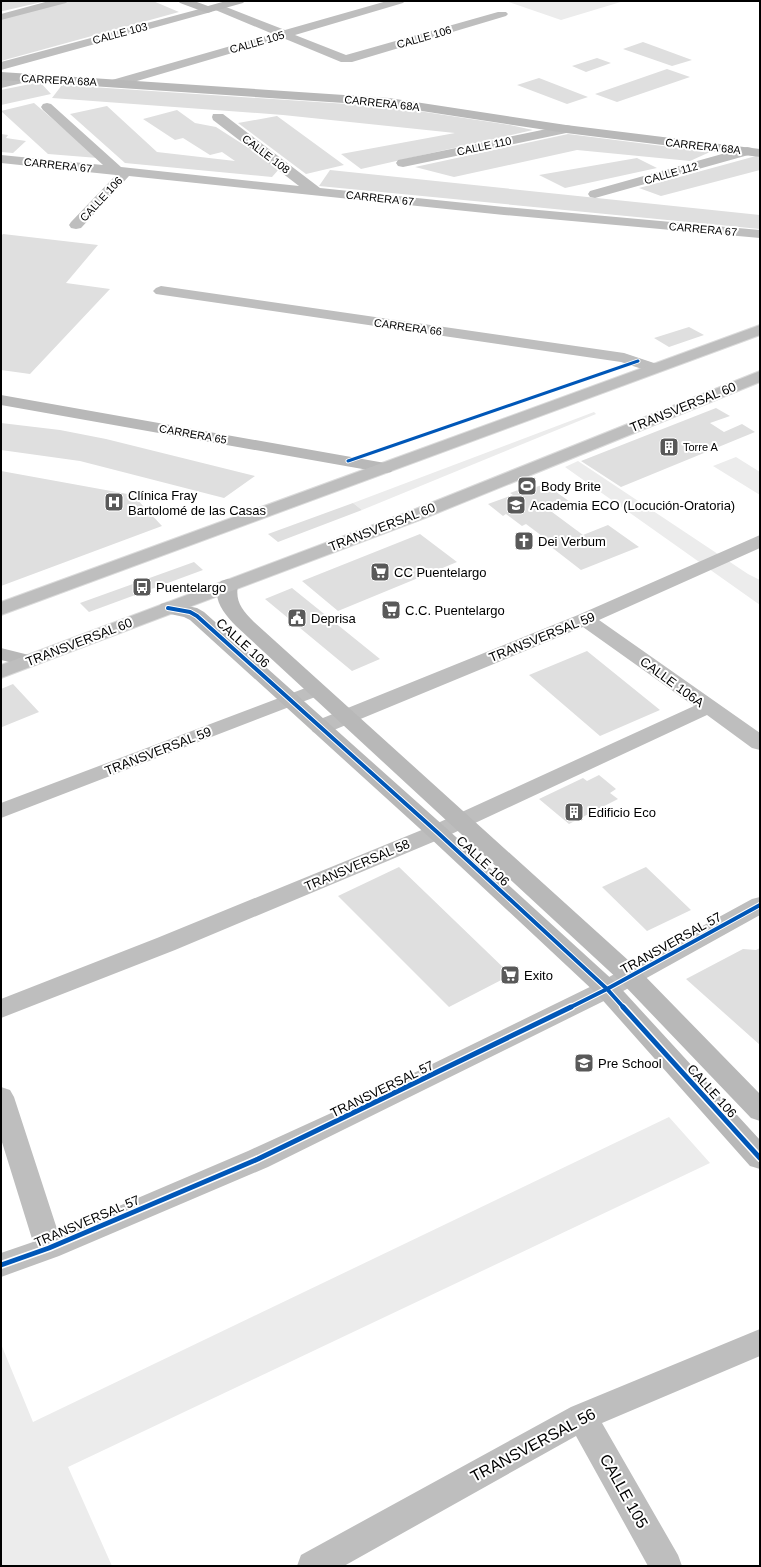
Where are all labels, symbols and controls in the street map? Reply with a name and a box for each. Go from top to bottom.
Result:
street label: CALLE 103 [91,20,149,46]
street label: CALLE 106 [395,23,453,51]
street label: CALLE 105 [228,28,286,56]
street label: CARRERA 68A [21,72,98,88]
street label: CARRERA 68A [344,93,421,113]
street label: CALLE 108 [240,132,292,176]
street label: CALLE 110 [456,134,512,158]
street label: CARRERA 68A [665,136,742,156]
street label: CARRERA 67 [23,155,93,175]
street label: CALLE 112 [643,160,699,186]
street label: CALLE 106 [77,174,125,224]
street label: CARRERA 67 [345,188,415,208]
street label: CARRERA 67 [668,220,738,238]
street label: CARRERA 66 [373,316,443,338]
street label: TRANSVERSAL 60 [628,379,738,435]
street label: CARRERA 65 [158,422,228,446]
building icon: Torre A [658,436,680,458]
place label: Torre A [683,441,719,453]
sports icon: Body Brite [516,475,538,497]
place label: Body Brite [541,479,601,494]
place label: Clínica Fray Bartolomé de las Casas [128,488,267,518]
hospital icon: Clínica Fray Bartolomé de las Casas [103,491,125,513]
school or university icon: Academia ECO (Locución-Oratoria) [505,494,527,516]
place label: Academia ECO (Locución-Oratoria) [530,498,735,513]
street label: TRANSVERSAL 60 [327,500,437,554]
church icon: Dei Verbum [513,530,535,552]
place label: Dei Verbum [538,534,606,549]
supermarket icon: CC Puentelargo [369,561,391,583]
place label: CC Puentelargo [394,565,487,580]
bus stop icon: Puentelargo [131,576,153,598]
place label: Puentelargo [156,580,226,595]
supermarket icon: C.C. Puentelargo [380,599,402,621]
place label: C.C. Puentelargo [405,603,505,618]
public building icon: Deprisa [286,607,308,629]
street label: TRANSVERSAL 59 [487,609,597,665]
place label: Deprisa [311,611,357,626]
street label: TRANSVERSAL 60 [24,615,134,669]
street label: CALLE 106 [213,615,273,671]
street label: CALLE 106A [637,654,707,710]
street label: TRANSVERSAL 59 [103,724,213,778]
building icon: Edificio Eco [563,801,585,823]
place label: Edificio Eco [588,805,656,820]
street label: CALLE 106 [454,833,512,889]
street label: TRANSVERSAL 58 [302,836,412,894]
street label: TRANSVERSAL 57 [618,909,724,977]
supermarket icon: Exito [499,964,521,986]
place label: Exito [524,968,553,983]
school or university icon: Pre School [573,1052,595,1074]
place label: Pre School [598,1056,662,1071]
street label: TRANSVERSAL 57 [328,1058,436,1120]
street label: CALLE 106 [684,1061,740,1121]
street label: TRANSVERSAL 57 [32,1192,142,1250]
street label: TRANSVERSAL 56 [468,1405,598,1485]
street label: CALLE 105 [597,1451,651,1531]

